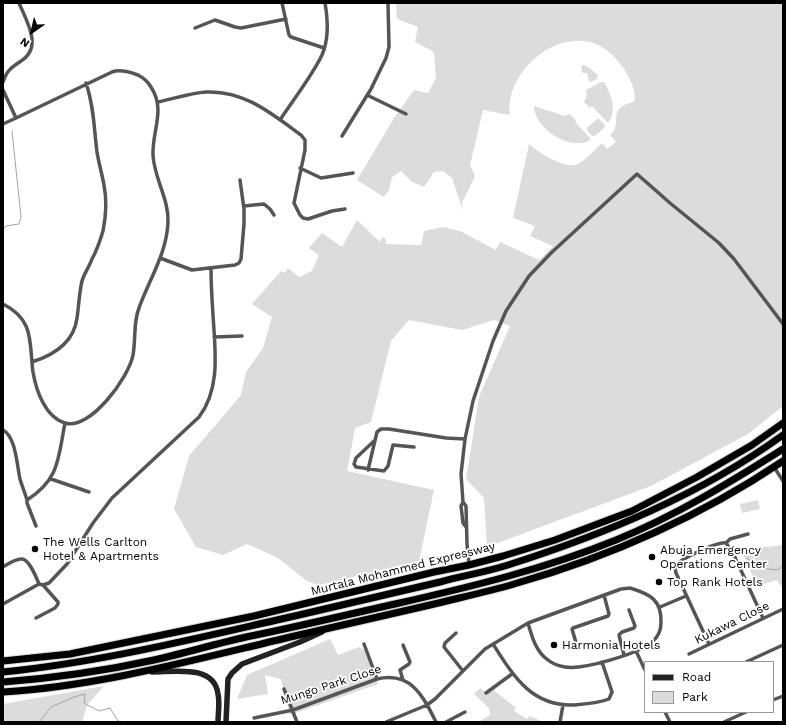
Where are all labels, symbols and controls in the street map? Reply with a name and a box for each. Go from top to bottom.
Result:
north arrow [12,12,52,52]
text: N [18,35,32,50]
place label: The Wells Carlton Hotel & Apartments [43,535,159,563]
street label: Murtala Mohammed Expressway [309,539,497,599]
place label: Abuja Emergency Operations Center [660,543,767,571]
marker: The Wells Carlton Hotel & Apartments [30,544,40,554]
marker: Abuja Emergency Operations Center [647,552,657,562]
place label: Top Rank Hotels [667,575,763,589]
marker: Top Rank Hotels [654,577,664,587]
street label: Kukawa Close [692,599,772,647]
place label: Harmonia Hotels [562,638,660,652]
marker: Harmonia Hotels [549,640,559,650]
legend [644,661,774,713]
street label: Mungo Park Close [279,662,383,708]
text: Road [682,670,711,684]
text: Park [682,690,708,704]

